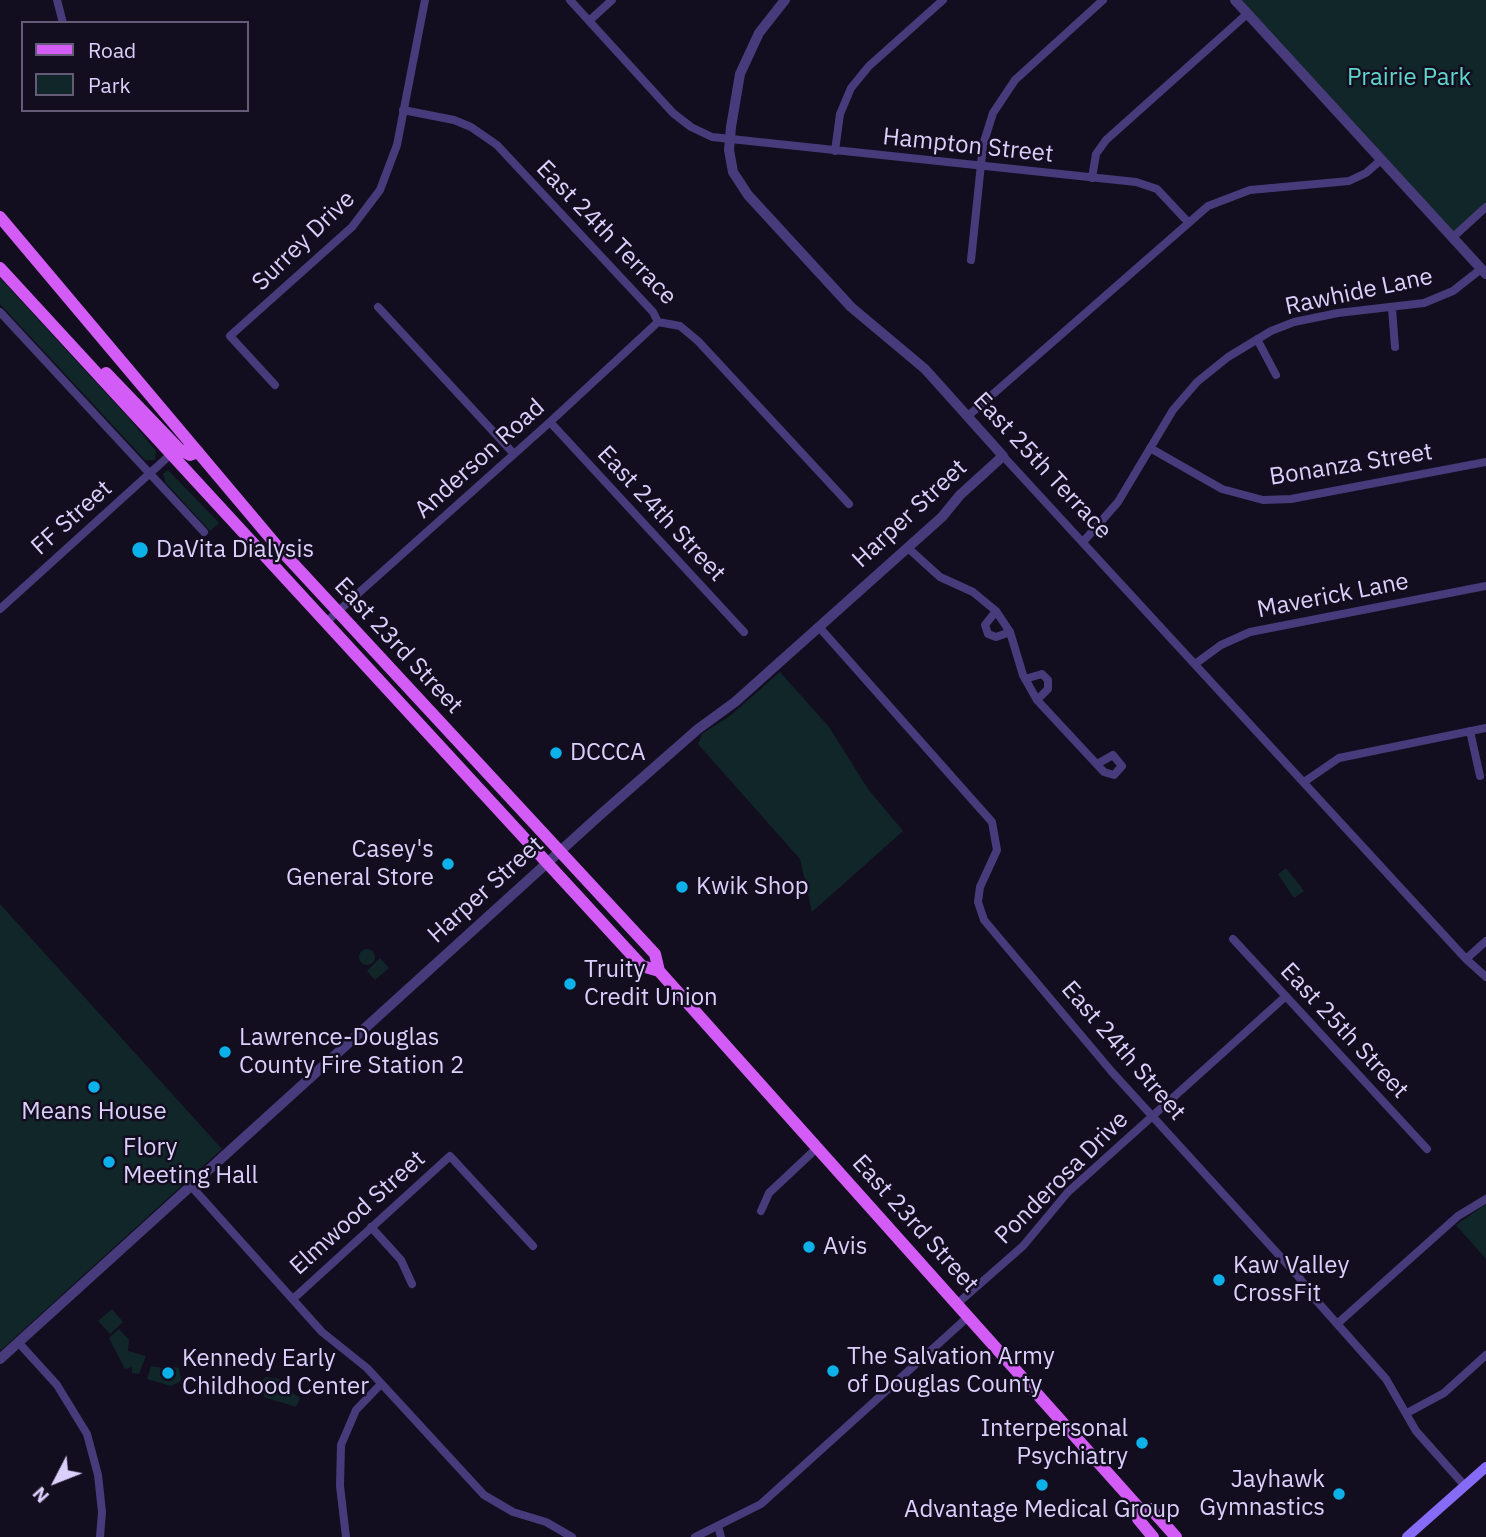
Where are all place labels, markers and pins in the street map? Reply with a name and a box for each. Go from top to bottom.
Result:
place label: DaVita Dialysis [156,536,314,564]
marker: DaVita Dialysis [130,540,150,560]
place label: DCCCA [570,739,646,767]
marker: DCCCA [548,745,564,761]
place label: Casey's General Store [286,836,434,892]
marker: Casey's General Store [440,856,456,872]
place label: Kwik Shop [696,873,809,901]
marker: Kwik Shop [674,879,690,895]
place label: Truity Credit Union [584,956,718,1012]
marker: Truity Credit Union [562,976,578,992]
place label: Lawrence-Douglas County Fire Station 2 [239,1024,464,1080]
marker: Lawrence-Douglas County Fire Station 2 [217,1044,233,1060]
marker: Means House [86,1079,102,1095]
place label: Means House [21,1098,167,1126]
place label: Flory Meeting Hall [123,1134,258,1190]
marker: Flory Meeting Hall [101,1154,117,1170]
place label: Avis [823,1233,867,1261]
marker: Avis [801,1239,817,1255]
place label: Kaw Valley CrossFit [1233,1252,1349,1308]
marker: Kaw Valley CrossFit [1211,1272,1227,1288]
place label: The Salvation Army of Douglas County [847,1343,1055,1399]
place label: Kennedy Early Childhood Center [182,1345,369,1401]
marker: The Salvation Army of Douglas County [825,1363,841,1379]
marker: Kennedy Early Childhood Center [160,1365,176,1381]
place label: Interpersonal Psychiatry [980,1415,1128,1471]
marker: Interpersonal Psychiatry [1134,1435,1150,1451]
place label: Jayhawk Gymnastics [1199,1466,1325,1522]
marker: Advantage Medical Group [1034,1477,1050,1493]
marker: Jayhawk Gymnastics [1331,1486,1347,1502]
place label: Advantage Medical Group [904,1496,1180,1524]

